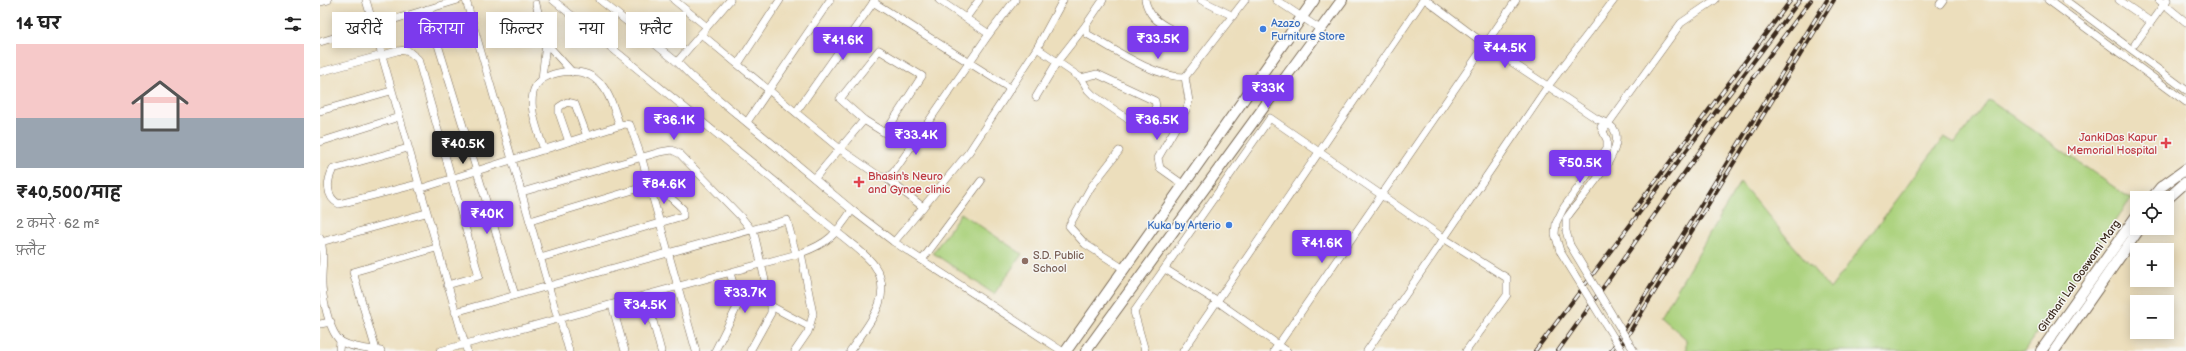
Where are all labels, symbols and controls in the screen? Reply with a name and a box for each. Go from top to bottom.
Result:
chip: खरीदें [332,12,396,48]
chip: किराया [404,12,478,48]
chip: फ़िल्टर [486,12,557,48]
chip: नया [565,12,618,48]
chip: फ़्लैट [626,12,686,48]
icon: filters [282,13,304,35]
text: 14 घर [16,14,60,34]
place label: Azazo Furniture Store [1271,17,1345,43]
marker: Azazo Furniture Store [1258,24,1268,34]
pin: ₹33.5K [1125,26,1191,60]
pin: ₹41.6K [810,27,876,61]
text: ₹33.5K [1136,31,1180,47]
text: ₹41.6K [822,32,864,48]
pin: ₹44.5K [1472,35,1538,69]
text: ₹44.5K [1483,40,1527,56]
icon: home [124,70,196,142]
pin: ₹33K [1244,75,1292,109]
text: ₹33K [1252,80,1284,96]
pin: ₹36.1K [641,107,707,141]
pin: ₹36.5K [1124,107,1190,141]
text: ₹36.1K [653,112,695,128]
text: ₹36.5K [1135,112,1179,128]
pin: ₹33.4K [883,122,949,156]
text: ₹33.4K [894,127,938,143]
pin: ₹40.5K [430,131,496,165]
place label: JankiDas Kapur Memorial Hospital [2067,131,2158,157]
text: ₹40.5K [441,136,485,152]
marker: JankiDas Kapur Memorial Hospital [2160,137,2172,149]
pin: ₹50.5K [1547,150,1613,184]
text: ₹50.5K [1558,155,1602,171]
place label: Bhasin's Neuro and Gynae clinic [868,170,951,196]
pin: ₹84.6K [631,171,697,205]
text: ₹84.6K [642,176,686,192]
marker: Bhasin's Neuro and Gynae clinic [853,176,865,188]
text: ₹40,500/माह [16,183,121,203]
map controls [2130,191,2174,339]
button: locate [2130,191,2174,235]
pin: ₹40K [463,201,511,235]
text: ₹40K [470,206,504,222]
text: 2 कमरे · 62 m² [16,216,100,232]
street label: Girdhari Lal Goswami Marg [2035,217,2123,335]
place label: Kuka by Arterio [1147,219,1221,232]
marker: Kuka by Arterio [1224,220,1234,230]
pin: ₹41.6K [1289,230,1355,264]
text: ₹41.6K [1301,235,1343,251]
text: फ़्लैट [16,243,46,259]
button: + [2130,243,2174,287]
place label: S.D. Public School [1033,249,1084,275]
marker: S.D. Public School [1020,256,1030,266]
pin: ₹33.7K [712,280,778,314]
text: ₹33.7K [724,285,766,301]
pin: ₹34.5K [612,292,678,326]
button: − [2130,295,2174,339]
text: ₹34.5K [623,297,667,313]

